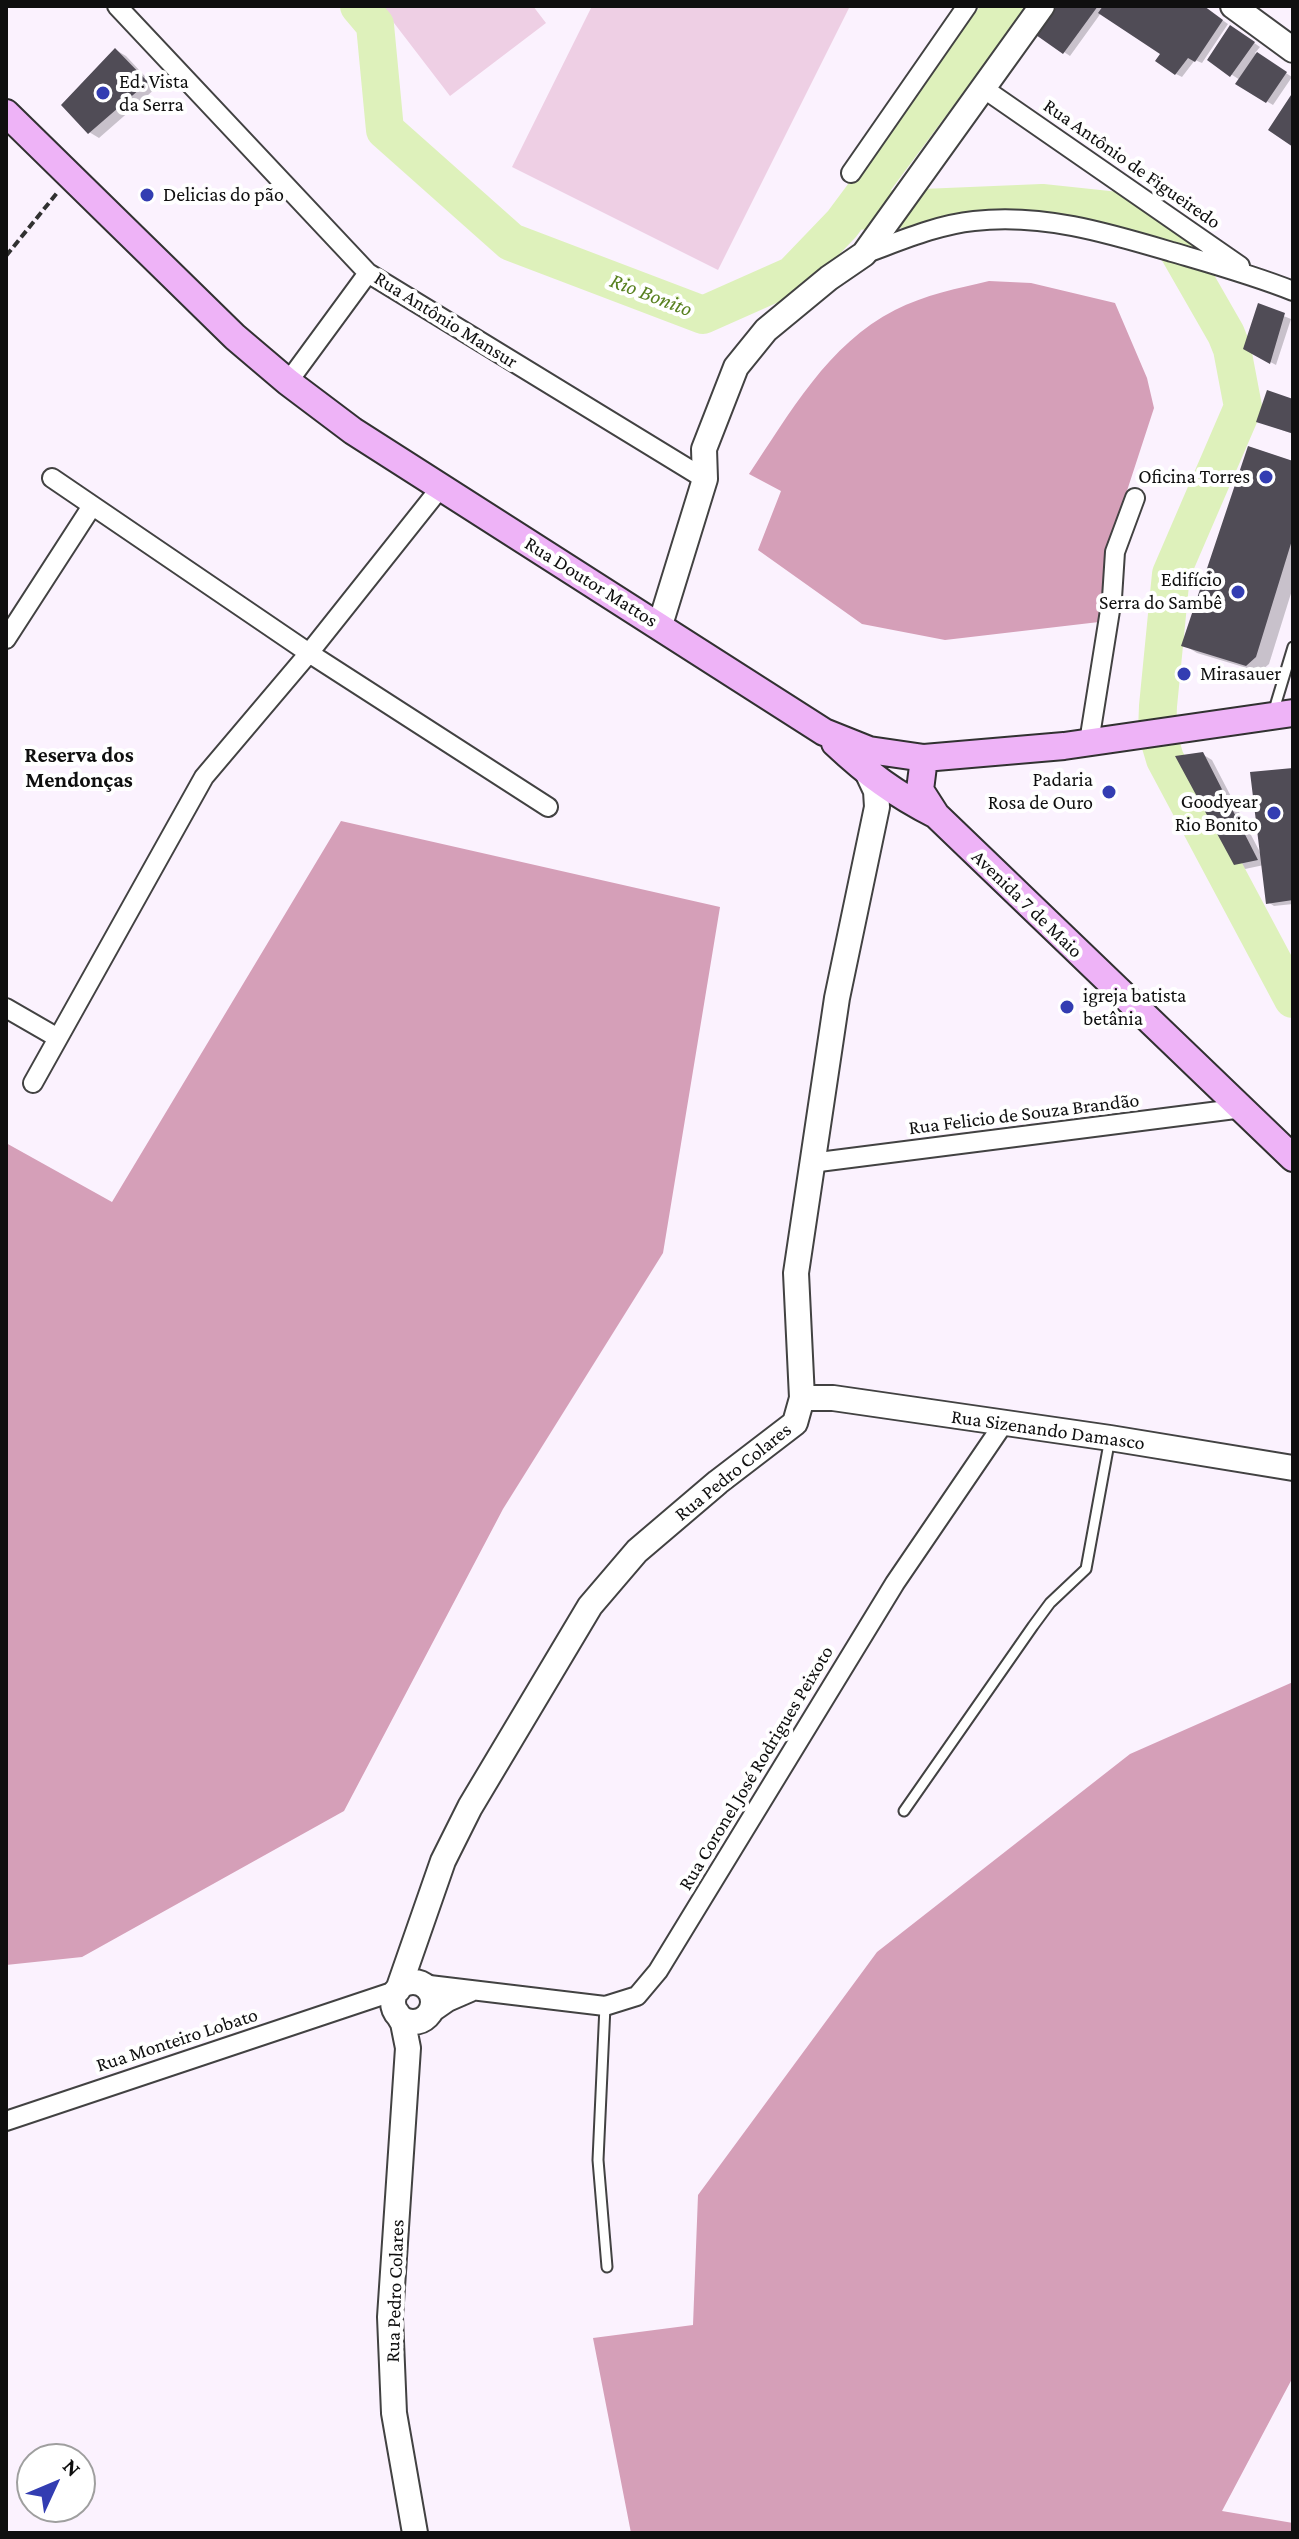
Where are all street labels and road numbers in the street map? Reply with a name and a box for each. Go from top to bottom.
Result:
street label: Rua Antônio de Figueiredo [1039,94,1225,234]
street label: Rua Antônio Mansur [370,266,522,374]
street label: Rua Doutor Mattos [520,531,662,633]
street label: Avenida 7 de Maio [966,845,1088,963]
street label: Rua Felicio de Souza Brandão [907,1088,1141,1140]
street label: Rua Sizenando Damasco [950,1405,1146,1455]
street label: Rua Pedro Colares [670,1418,796,1526]
street label: Rua Coronel José Rodrigues Peixoto [673,1641,839,1895]
street label: Rua Monteiro Lobato [93,2003,261,2077]
street label: Rua Pedro Colares [381,2219,409,2363]

